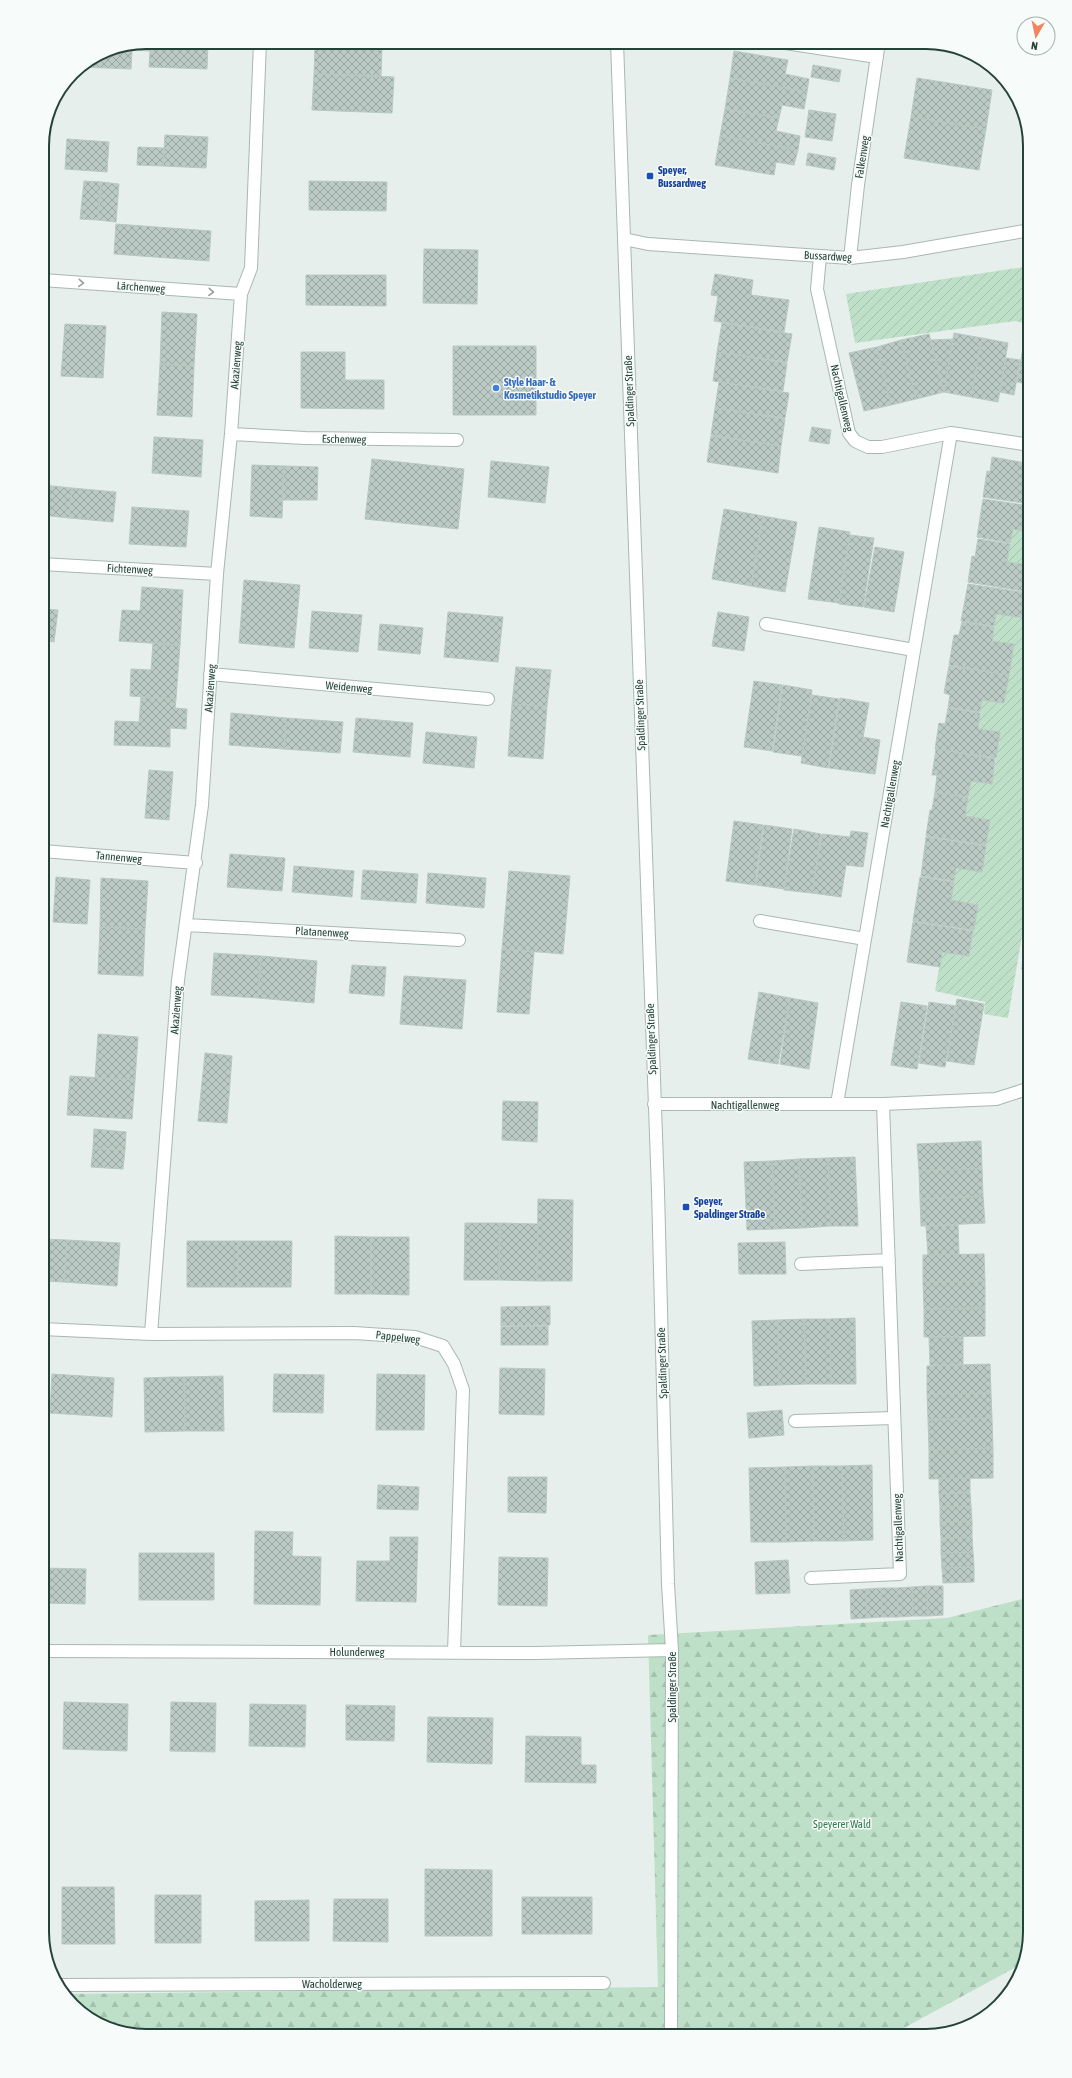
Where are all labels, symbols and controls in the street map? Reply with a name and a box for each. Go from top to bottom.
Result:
north arrow [1016,16,1056,56]
text: N [1030,39,1039,52]
street label: Falkenweg [853,134,871,179]
place label: Speyer, Bussardweg [658,164,706,189]
marker: Speyer, Bussardweg [645,171,655,181]
street label: Bussardweg [804,249,853,263]
one-way arrow [78,278,84,287]
street label: Lärchenweg [116,279,166,295]
one-way arrow [208,287,214,296]
street label: Akazienweg [228,340,244,390]
street label: Spaldinger Straße [622,355,636,427]
street label: Nachtigallenweg [828,363,856,433]
place label: Style Haar- & Kosmetikstudio Speyer [504,376,597,401]
marker: Style Haar- & Kosmetikstudio Speyer [491,383,501,393]
street label: Eschenweg [322,433,367,445]
street label: Fichtenweg [107,562,154,576]
street label: Akazienweg [202,663,218,713]
street label: Weidenweg [325,679,373,695]
street label: Spaldinger Straße [633,679,647,751]
street label: Nachtigallenweg [878,759,902,829]
street label: Tannenweg [95,849,143,865]
street label: Platanenweg [295,925,349,939]
street label: Akazienweg [168,985,184,1035]
street label: Spaldinger Straße [644,1003,658,1075]
street label: Nachtigallenweg [711,1099,780,1111]
place label: Speyer, Spaldinger Straße [694,1195,765,1220]
marker: Speyer, Spaldinger Straße [681,1202,691,1212]
street label: Spaldinger Straße [655,1327,669,1399]
street label: Pappelweg [375,1328,421,1346]
street label: Nachtigallenweg [891,1493,905,1562]
street label: Holunderweg [330,1646,385,1658]
street label: Spaldinger Straße [666,1651,678,1723]
park label: Speyerer Wald [813,1818,871,1830]
street label: Wacholderweg [302,1978,362,1990]

